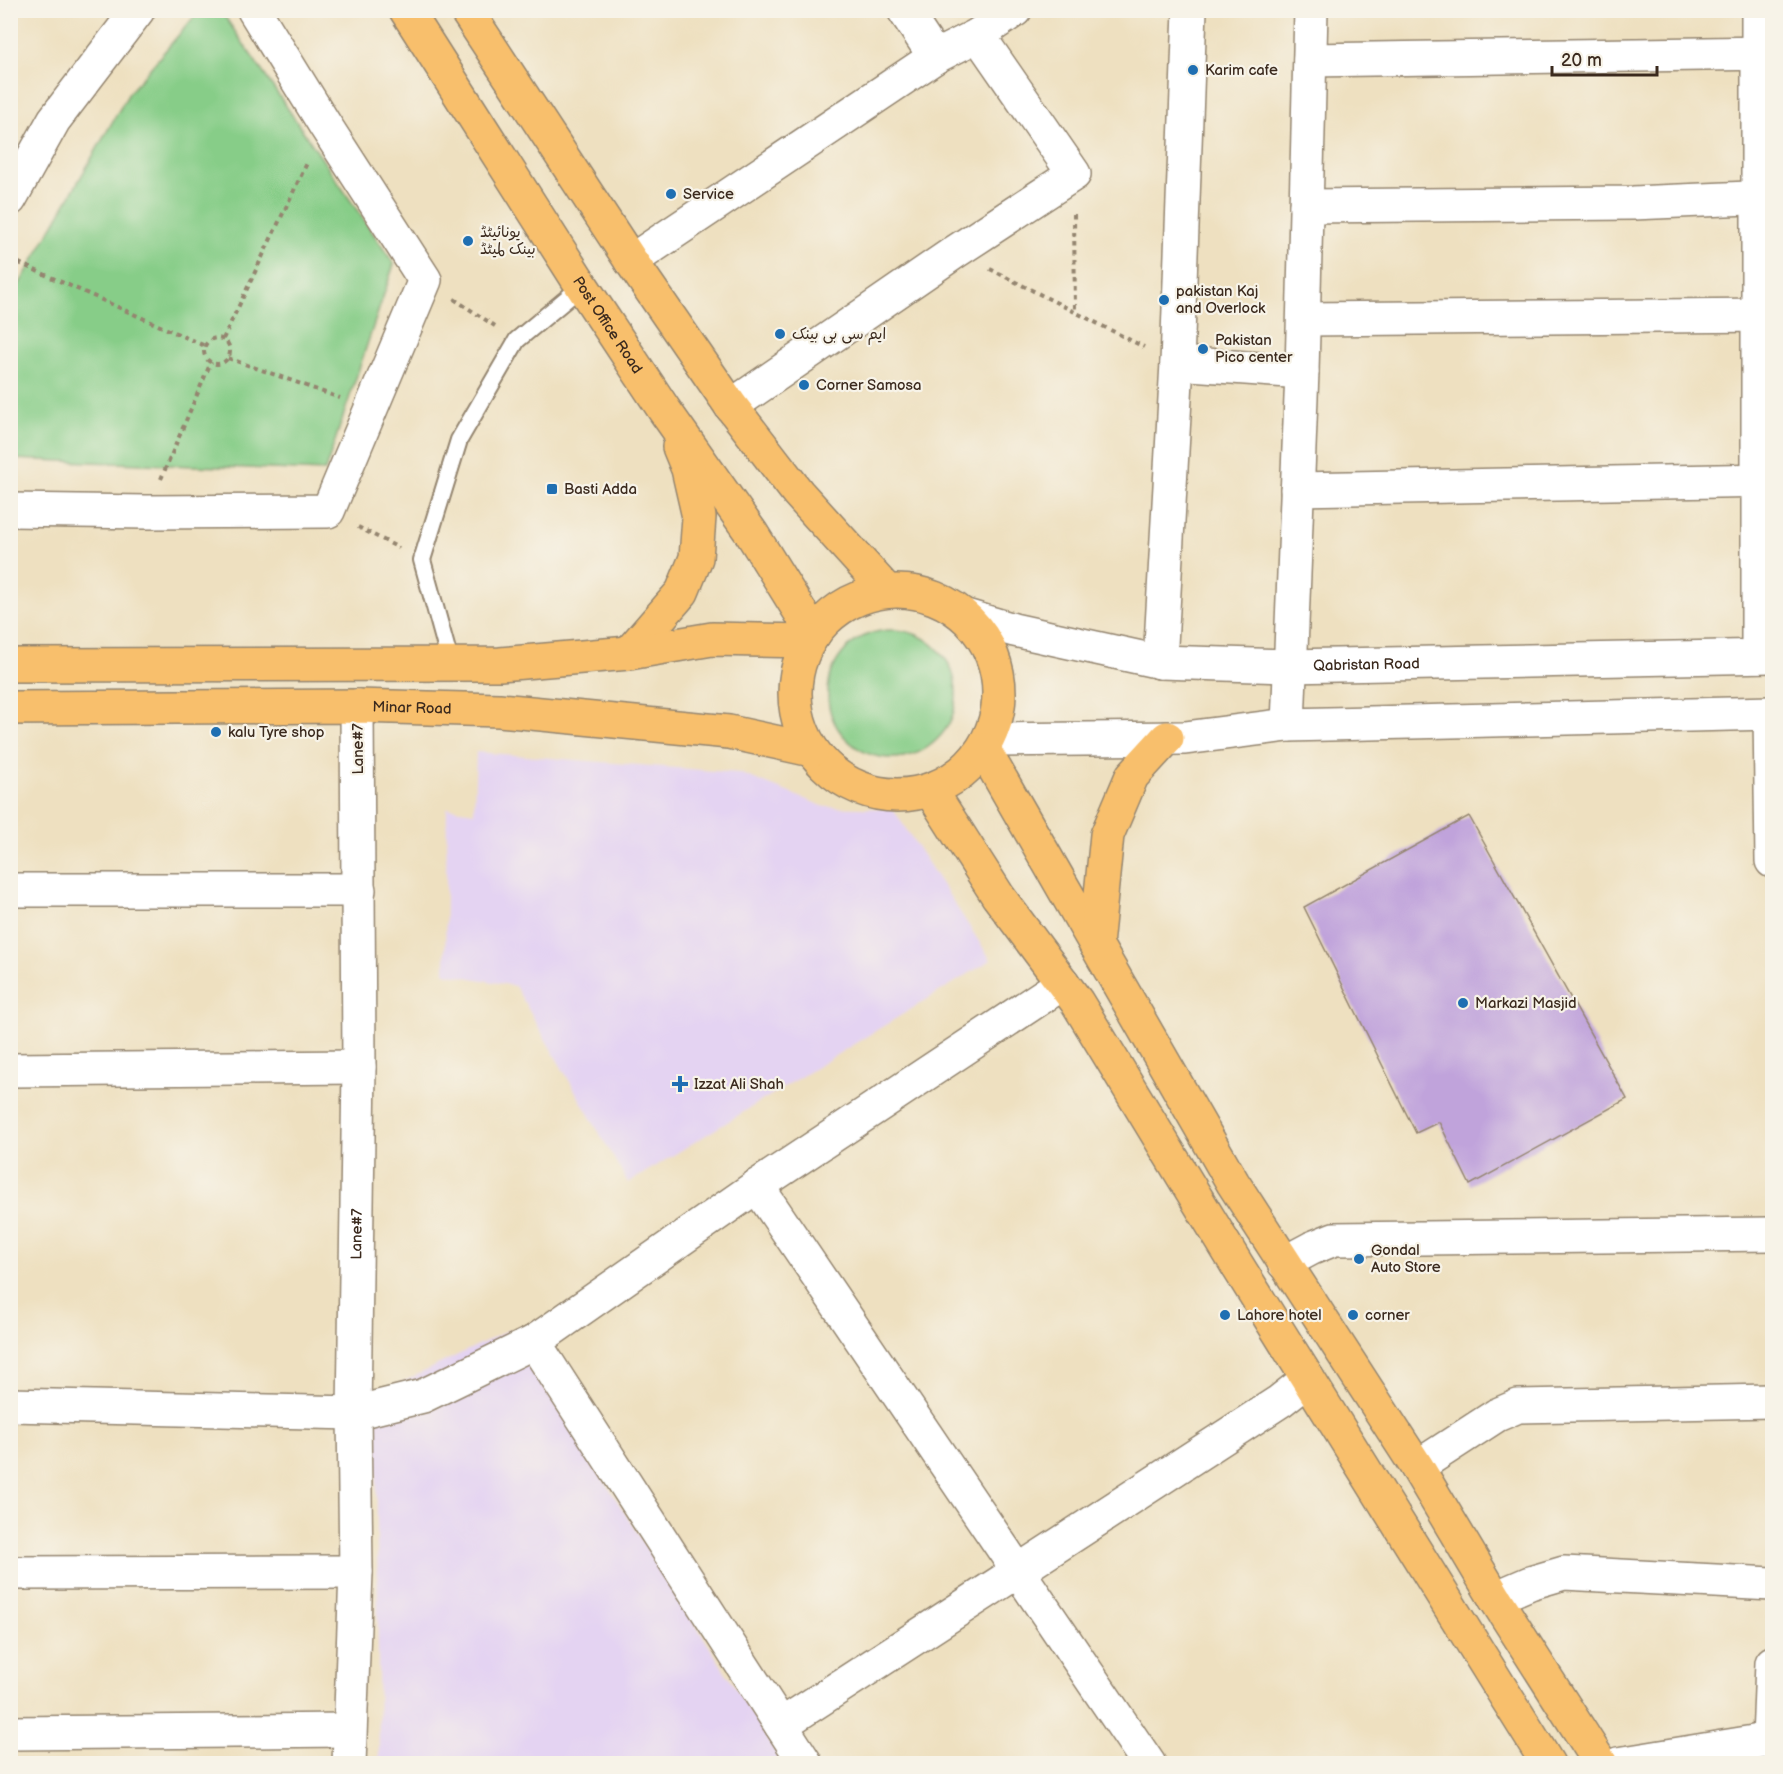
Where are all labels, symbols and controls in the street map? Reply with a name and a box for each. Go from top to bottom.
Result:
scale bar [1552,39,1657,77]
text: 20 m [1561,50,1602,71]
place label: Karim cafe [1205,61,1278,80]
marker: Karim cafe [1186,63,1200,77]
place label: Service [683,185,734,204]
marker: Service [664,187,678,201]
place label: یونائیٹڈ بینک لمیٹڈ [480,223,536,259]
marker: یونائیٹڈ بینک لمیٹڈ [461,234,475,248]
street label: Post Office Road [569,273,647,377]
place label: pakistan Kaj and Overlock [1176,282,1266,318]
marker: pakistan Kaj and Overlock [1157,293,1171,307]
place label: ایم سی بی بینک [792,325,886,345]
marker: ایم سی بی بینک [773,327,787,341]
place label: Pakistan Pico center [1215,331,1293,367]
marker: Pakistan Pico center [1196,342,1210,356]
place label: Corner Samosa [816,376,922,395]
marker: Corner Samosa [797,378,811,392]
place label: Basti Adda [564,480,637,499]
marker: Basti Adda [545,482,559,496]
street label: Qabristan Road [1313,654,1420,675]
street label: Minar Road [372,697,452,718]
place label: kalu Tyre shop [228,723,325,742]
street label: Lane#7 [349,723,368,775]
marker: kalu Tyre shop [209,725,223,739]
place label: Markazi Masjid [1475,994,1577,1013]
marker: Markazi Masjid [1456,996,1470,1010]
marker: Izzat Ali Shah [671,1075,689,1093]
place label: Izzat Ali Shah [694,1075,784,1094]
street label: Lane#7 [347,1208,366,1260]
place label: Gondal Auto Store [1371,1241,1441,1277]
marker: Gondal Auto Store [1352,1252,1366,1266]
place label: Lahore hotel [1237,1306,1322,1325]
place label: corner [1365,1306,1410,1325]
marker: Lahore hotel [1218,1308,1232,1322]
marker: corner [1346,1308,1360,1322]

